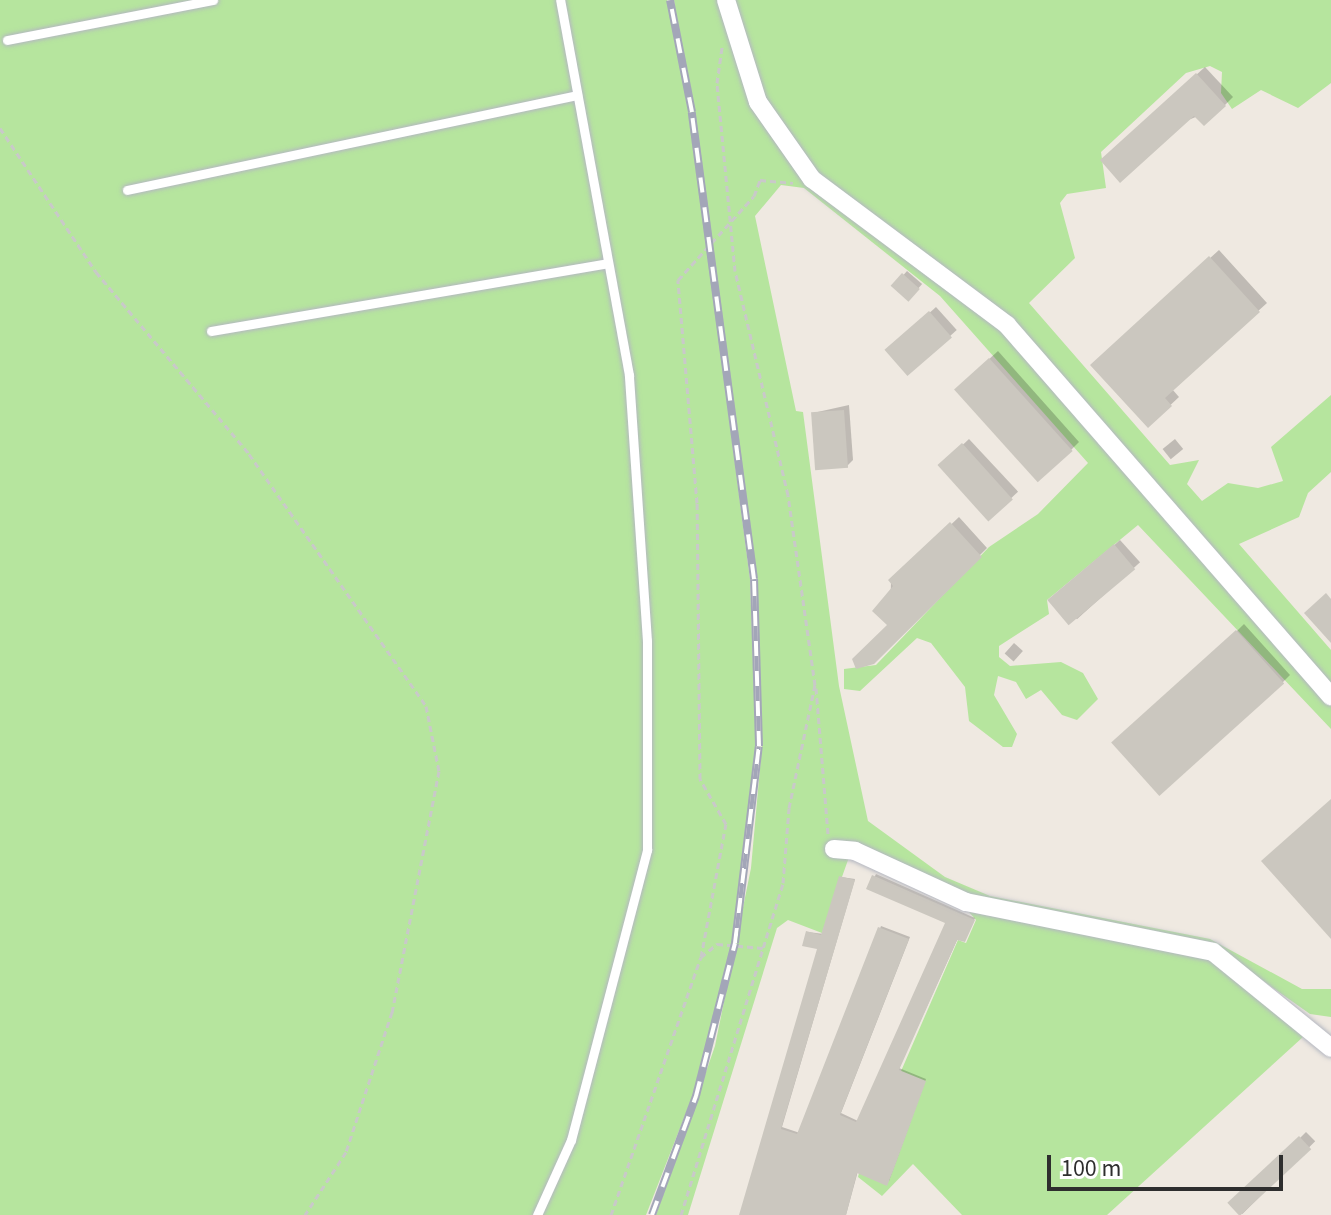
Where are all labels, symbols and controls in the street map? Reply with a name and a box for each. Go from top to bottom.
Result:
scale bar [1051,1139,1287,1189]
text: 100 m [1061,1151,1121,1186]

